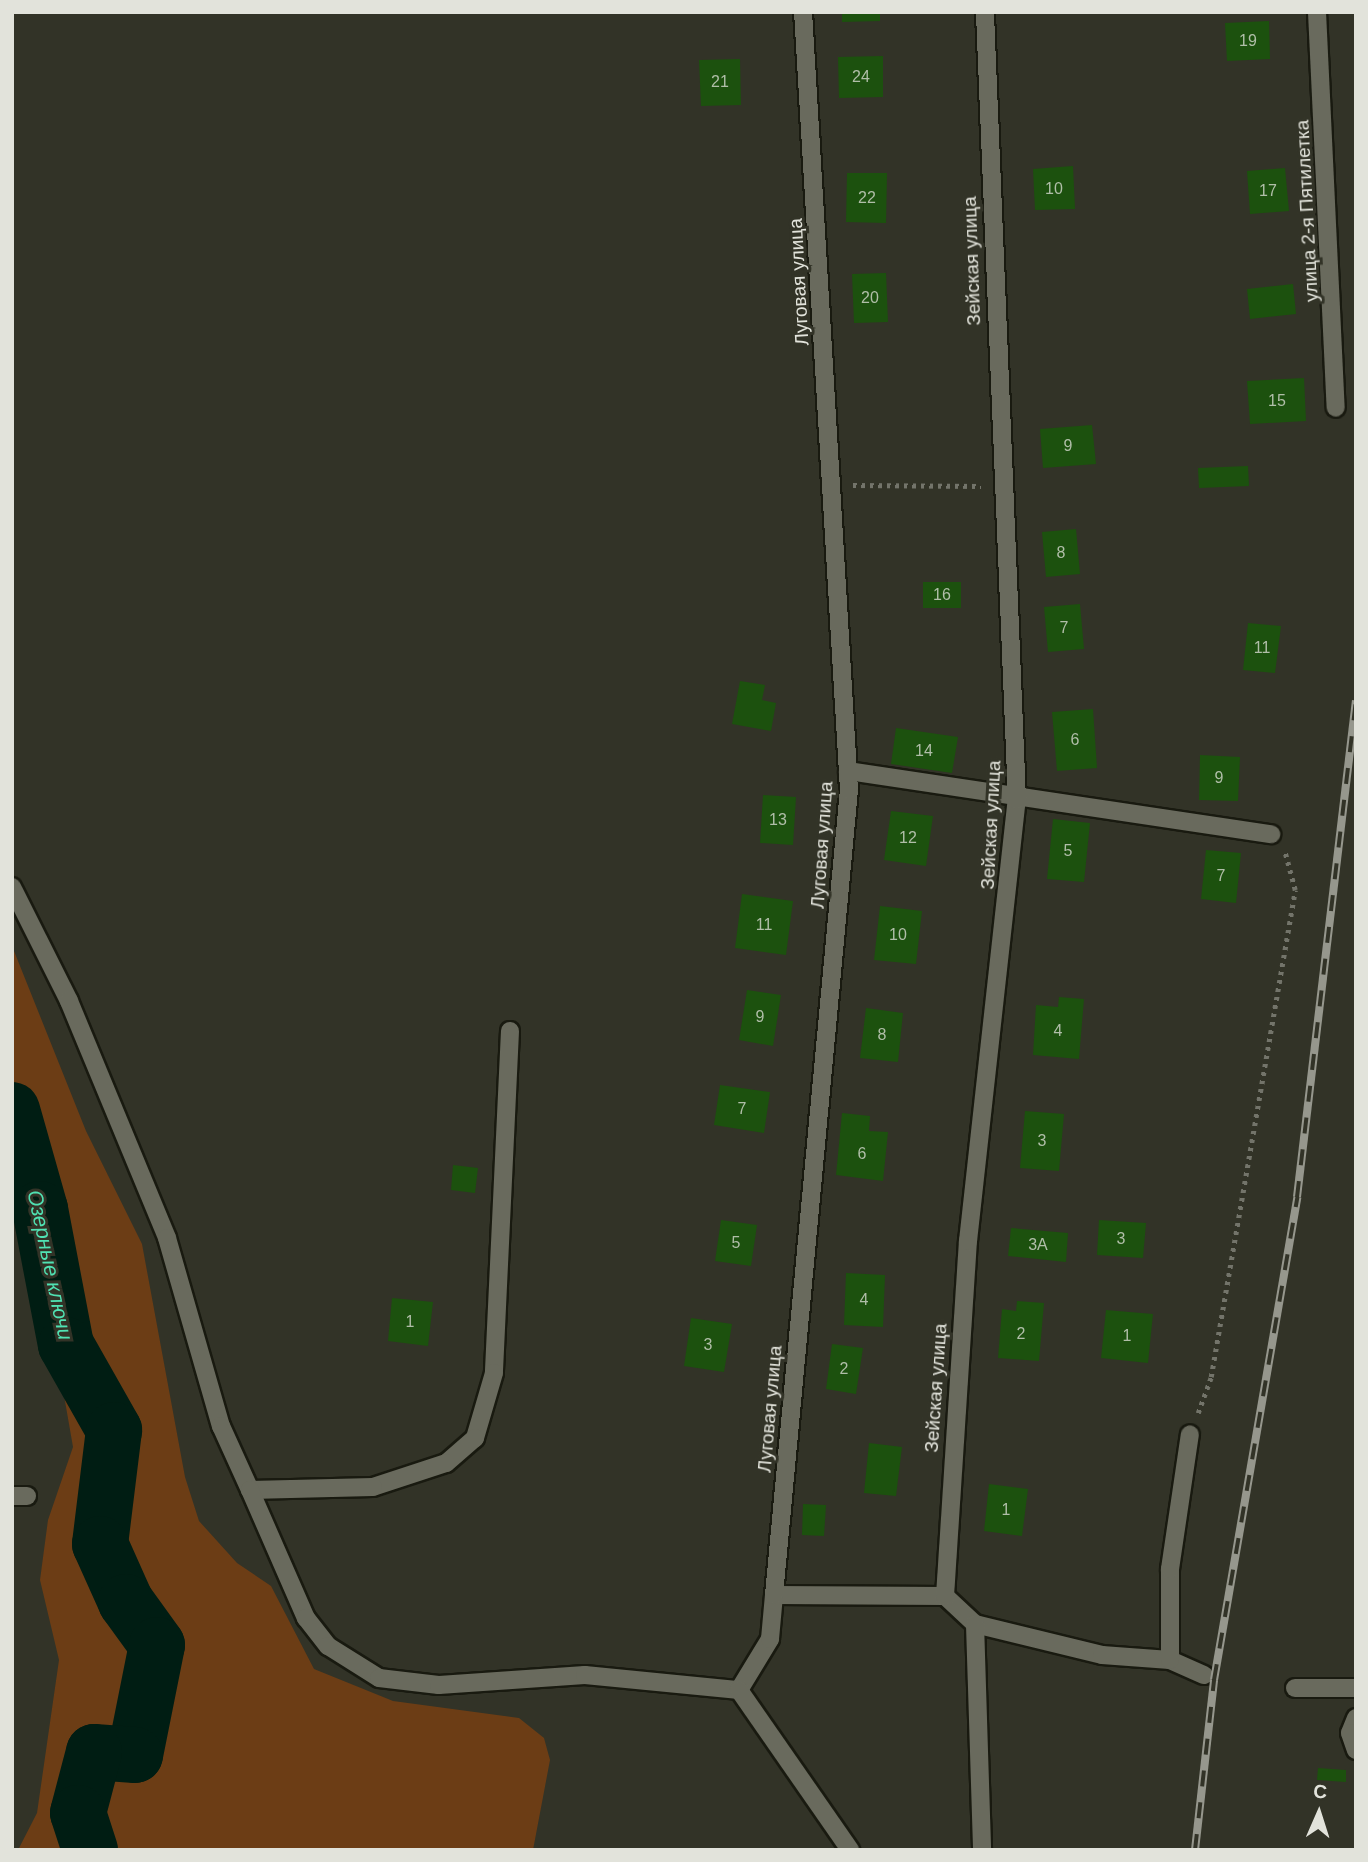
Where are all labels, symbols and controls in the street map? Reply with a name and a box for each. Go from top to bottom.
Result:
house number: 19 [1239,31,1257,51]
house number: 24 [852,67,870,87]
house number: 21 [711,72,729,92]
street label: улица 2-я Пятилетка [1291,119,1323,303]
house number: 10 [1045,179,1063,199]
house number: 17 [1259,181,1277,201]
house number: 22 [858,188,876,208]
street label: Зейская улица [958,196,986,326]
street label: Луговая улица [784,218,814,346]
house number: 20 [861,288,879,308]
house number: 15 [1268,391,1286,411]
house number: 9 [1064,436,1072,456]
house number: 8 [1057,543,1065,563]
house number: 16 [933,585,951,605]
house number: 7 [1060,618,1068,638]
house number: 11 [1254,638,1270,658]
house number: 6 [1071,730,1079,750]
house number: 14 [915,741,933,761]
street label: Зейская улица [976,760,1006,890]
house number: 9 [1215,768,1223,788]
street label: Луговая улица [806,781,838,909]
house number: 13 [769,810,787,830]
house number: 12 [899,828,917,848]
house number: 5 [1064,841,1072,861]
house number: 7 [1217,866,1225,886]
house number: 11 [756,915,772,935]
house number: 10 [889,925,907,945]
house number: 9 [756,1007,764,1027]
house number: 4 [1054,1021,1062,1041]
house number: 8 [878,1025,886,1045]
house number: 7 [738,1099,746,1119]
house number: 3 [1038,1131,1046,1151]
house number: 6 [858,1144,866,1164]
water label: Озерные ключи [22,1188,78,1342]
house number: 3 [1117,1229,1125,1249]
house number: 5 [732,1233,740,1253]
house number: 3А [1028,1235,1048,1255]
house number: 4 [860,1290,868,1310]
house number: 1 [406,1312,414,1332]
street label: Зейская улица [920,1323,952,1453]
house number: 2 [1017,1324,1025,1344]
house number: 1 [1123,1326,1131,1346]
house number: 3 [704,1335,712,1355]
street label: Луговая улица [753,1344,787,1474]
house number: 2 [840,1359,848,1379]
house number: 1 [1002,1500,1010,1520]
north arrow [1284,1778,1354,1848]
text: С [1313,1781,1328,1802]

